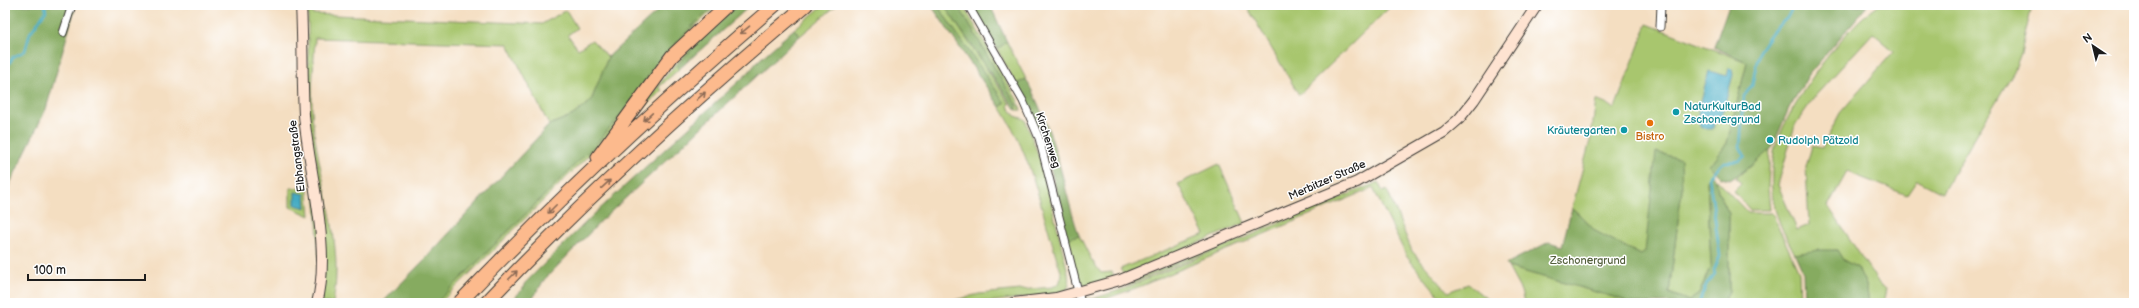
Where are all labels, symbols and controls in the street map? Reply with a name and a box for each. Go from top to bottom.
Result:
one-way arrow [740,26,750,35]
north arrow [2073,26,2113,66]
text: N [2080,31,2095,46]
one-way arrow [696,91,707,100]
place label: NaturKulturBad Zschonergrund [1683,100,1761,126]
marker: NaturKulturBad Zschonergrund [1671,107,1681,117]
street label: Kirchenweg [1033,110,1063,170]
one-way arrow [643,112,653,122]
marker: Bistro [1645,118,1655,128]
street label: Elbhangstraße [286,119,308,193]
place label: Kräutergarten [1547,124,1616,137]
marker: Kräutergarten [1619,125,1629,135]
place label: Bistro [1636,130,1664,143]
place label: Rudolph Pätzold [1778,134,1859,147]
marker: Rudolph Pätzold [1765,135,1775,145]
street label: Merbitzer Straße [1286,157,1368,203]
one-way arrow [601,179,611,189]
one-way arrow [547,204,557,214]
park label: Zschonergrund [1549,254,1626,267]
scale bar [28,256,145,282]
text: 100 m [34,263,66,278]
one-way arrow [508,270,518,280]

